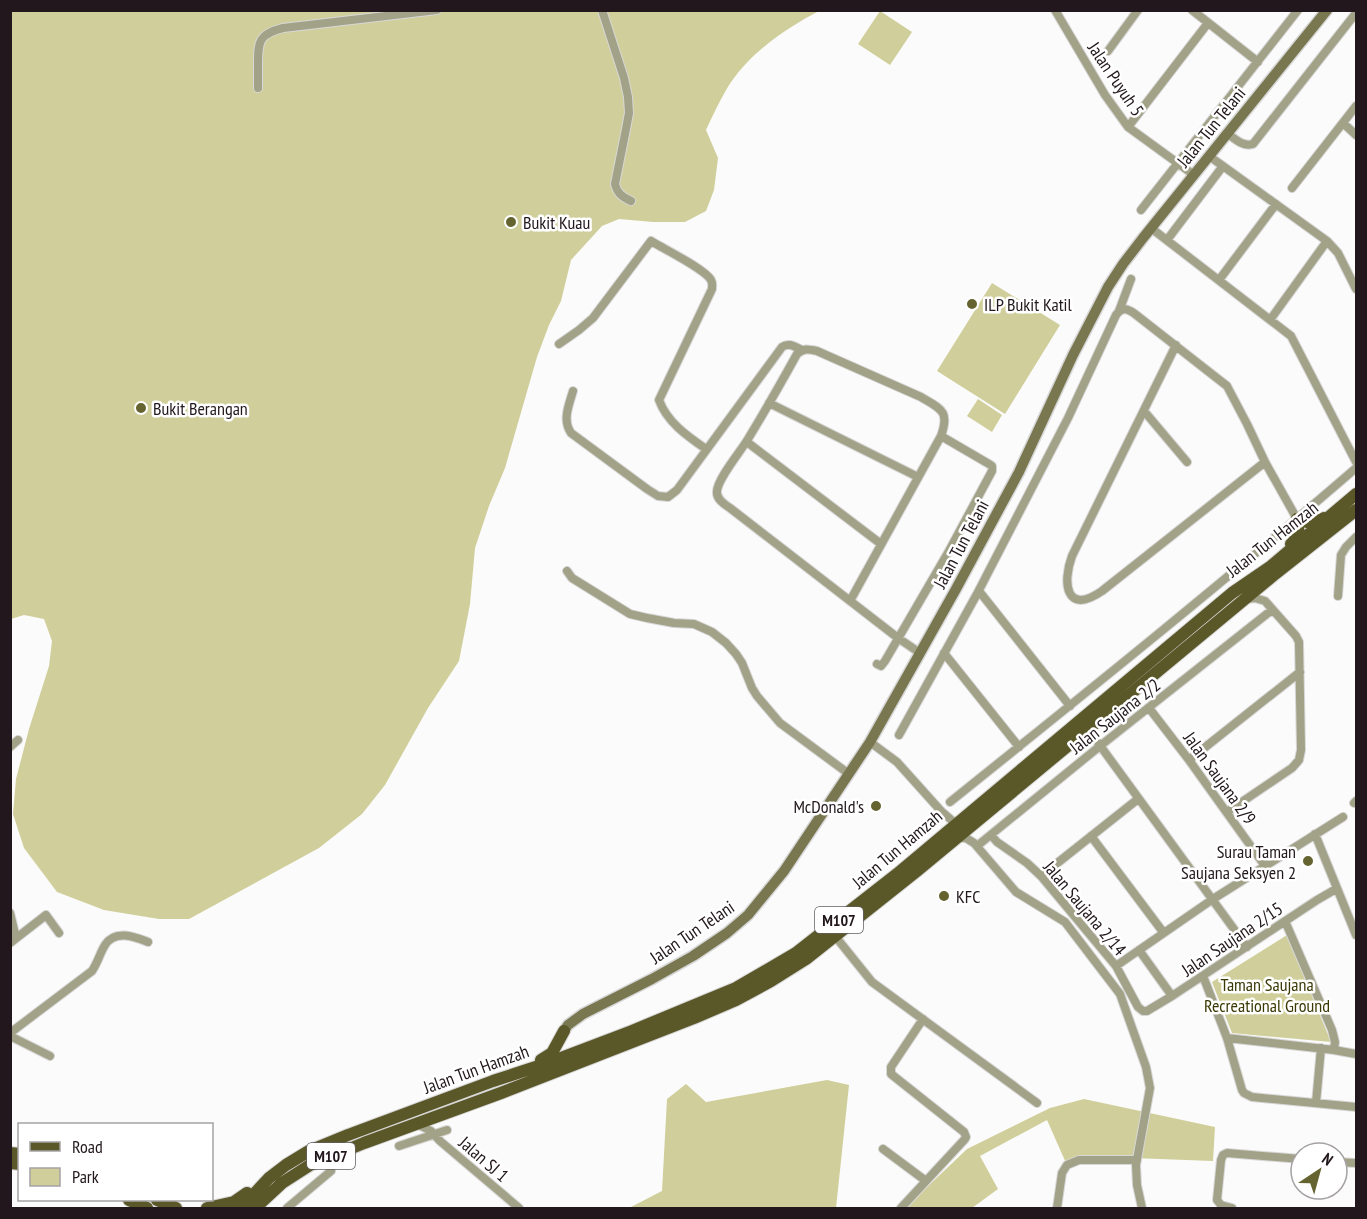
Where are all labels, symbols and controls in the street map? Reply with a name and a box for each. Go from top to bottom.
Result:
street label: Jalan Puyuh 5 [1082,37,1149,120]
street label: Jalan Tun Telani [1171,82,1250,173]
place label: Bukit Kuau [523,211,590,234]
marker: Bukit Kuau [504,215,518,229]
place label: ILP Bukit Katil [984,293,1073,316]
marker: ILP Bukit Katil [965,297,979,311]
place label: Bukit Berangan [153,397,248,420]
marker: Bukit Berangan [134,401,148,415]
street label: Jalan Tun Telani [928,496,994,593]
street label: Jalan Tun Hamzah [1221,496,1323,583]
street label: Jalan Saujana 2/2 [1064,673,1165,759]
street label: Jalan Saujana 2/9 [1178,726,1261,829]
place label: McDonald's [793,795,864,818]
marker: McDonald's [869,799,883,813]
street label: Jalan Tun Hamzah [847,805,947,894]
place label: Surau Taman Saujana Seksyen 2 [1181,840,1296,884]
marker: Surau Taman Saujana Seksyen 2 [1301,854,1315,868]
street label: Jalan Saujana 2/14 [1038,855,1131,960]
place label: KFC [956,885,981,908]
marker: KFC [937,889,951,903]
street label: Jalan Tun Telani [645,895,738,969]
street label: Jalan Saujana 2/15 [1176,897,1287,982]
road number: M107 [815,907,863,933]
park label: Taman Saujana Recreational Ground [1204,973,1330,1017]
street label: Jalan Tun Hamzah [419,1039,532,1099]
legend [18,1123,213,1201]
street label: Jalan SJ 1 [454,1130,514,1187]
text: Road [72,1135,103,1158]
north arrow [1289,1141,1349,1201]
road number: M107 [307,1143,355,1169]
text: N [1318,1148,1337,1169]
text: Park [72,1165,99,1188]

